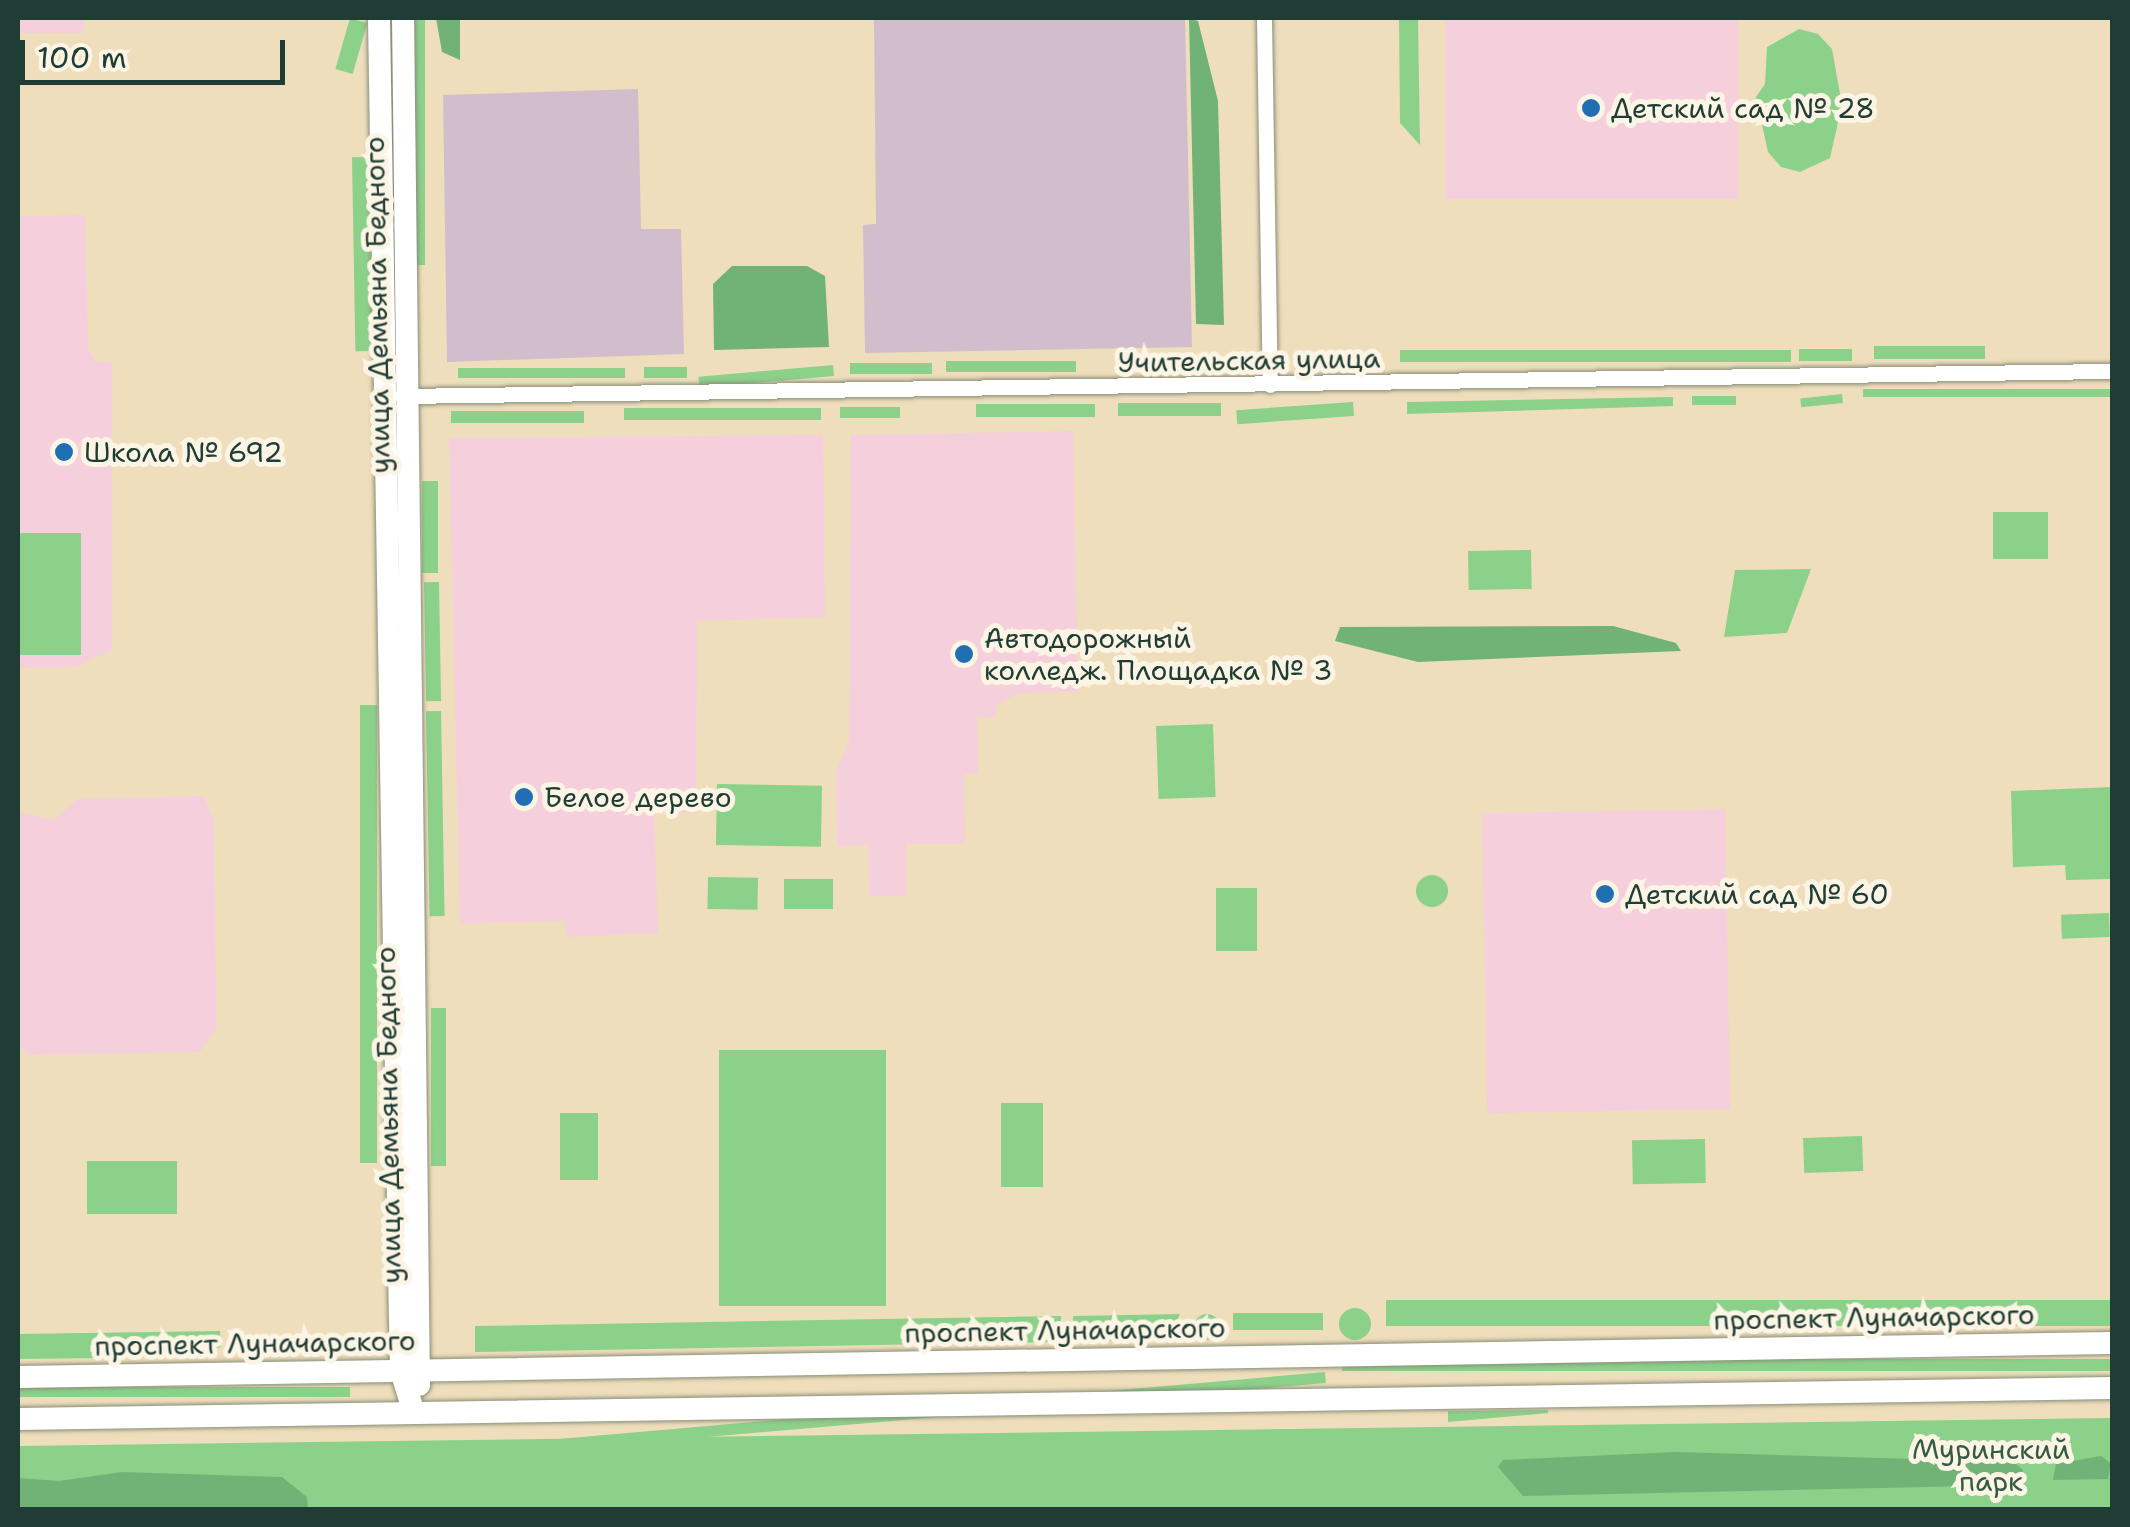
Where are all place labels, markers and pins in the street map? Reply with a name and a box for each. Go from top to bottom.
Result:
place label: Детский сад № 28 [1611,91,1875,125]
marker: Детский сад № 28 [1580,97,1602,119]
place label: Школа № 692 [84,435,283,469]
marker: Школа № 692 [53,441,75,463]
place label: Автодорожный колледж. Площадка № 3 [984,621,1332,687]
marker: Автодорожный колледж. Площадка № 3 [953,643,975,665]
place label: Белое дерево [544,780,732,814]
marker: Белое дерево [513,786,535,808]
place label: Детский сад № 60 [1625,877,1889,911]
marker: Детский сад № 60 [1594,883,1616,905]

